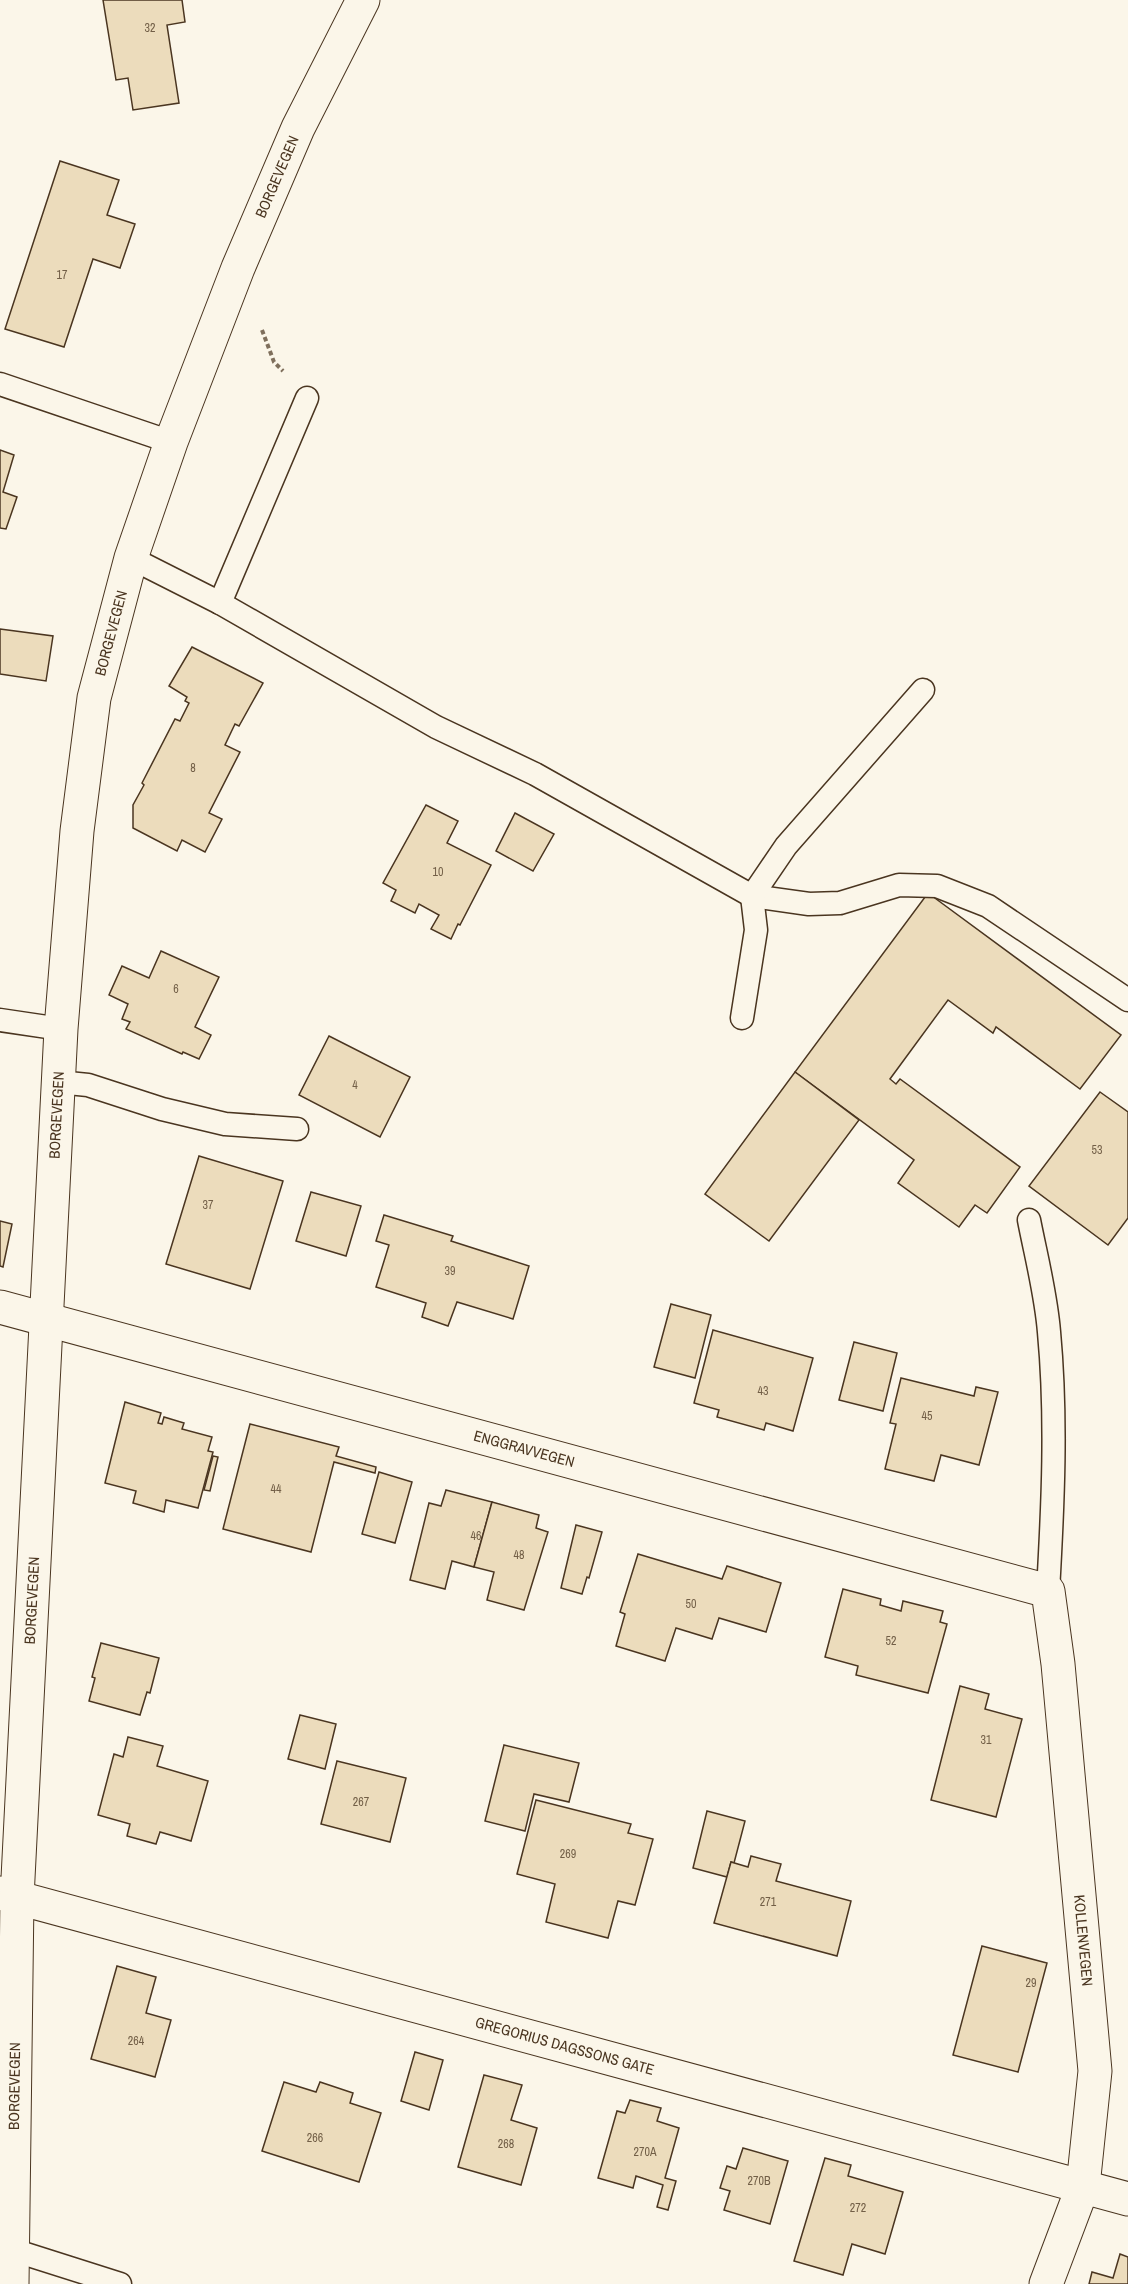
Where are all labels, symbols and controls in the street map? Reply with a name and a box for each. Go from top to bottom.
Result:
house number: 32 [145,20,155,36]
street label: BORGEVEGEN [250,132,304,221]
house number: 17 [57,267,68,283]
street label: BORGEVEGEN [89,588,132,678]
house number: 8 [190,760,196,776]
house number: 10 [433,864,443,880]
house number: 6 [173,981,179,997]
street label: BORGEVEGEN [43,1071,69,1159]
house number: 4 [352,1077,358,1093]
house number: 53 [1092,1142,1102,1158]
house number: 37 [203,1197,214,1213]
house number: 39 [445,1263,455,1279]
house number: 43 [758,1383,768,1399]
house number: 45 [922,1408,933,1424]
street label: ENGGRAVVEGEN [471,1425,577,1472]
house number: 44 [271,1481,282,1497]
house number: 46 [471,1528,481,1544]
house number: 48 [514,1547,524,1563]
street label: BORGEVEGEN [19,1556,44,1645]
house number: 50 [686,1596,696,1612]
house number: 52 [886,1633,896,1649]
house number: 31 [981,1732,992,1748]
house number: 267 [353,1794,370,1810]
house number: 269 [560,1846,576,1862]
house number: 271 [760,1894,777,1910]
street label: KOLLENVEGEN [1069,1894,1098,1987]
house number: 29 [1026,1975,1036,1991]
street label: GREGORIUS DAGSSONS GATE [473,2011,657,2080]
house number: 264 [128,2033,145,2049]
street label: BORGEVEGEN [3,2042,25,2130]
house number: 266 [307,2130,323,2146]
house number: 268 [498,2136,514,2152]
house number: 270A [634,2144,657,2160]
house number: 270B [748,2173,771,2189]
house number: 272 [850,2200,866,2216]

